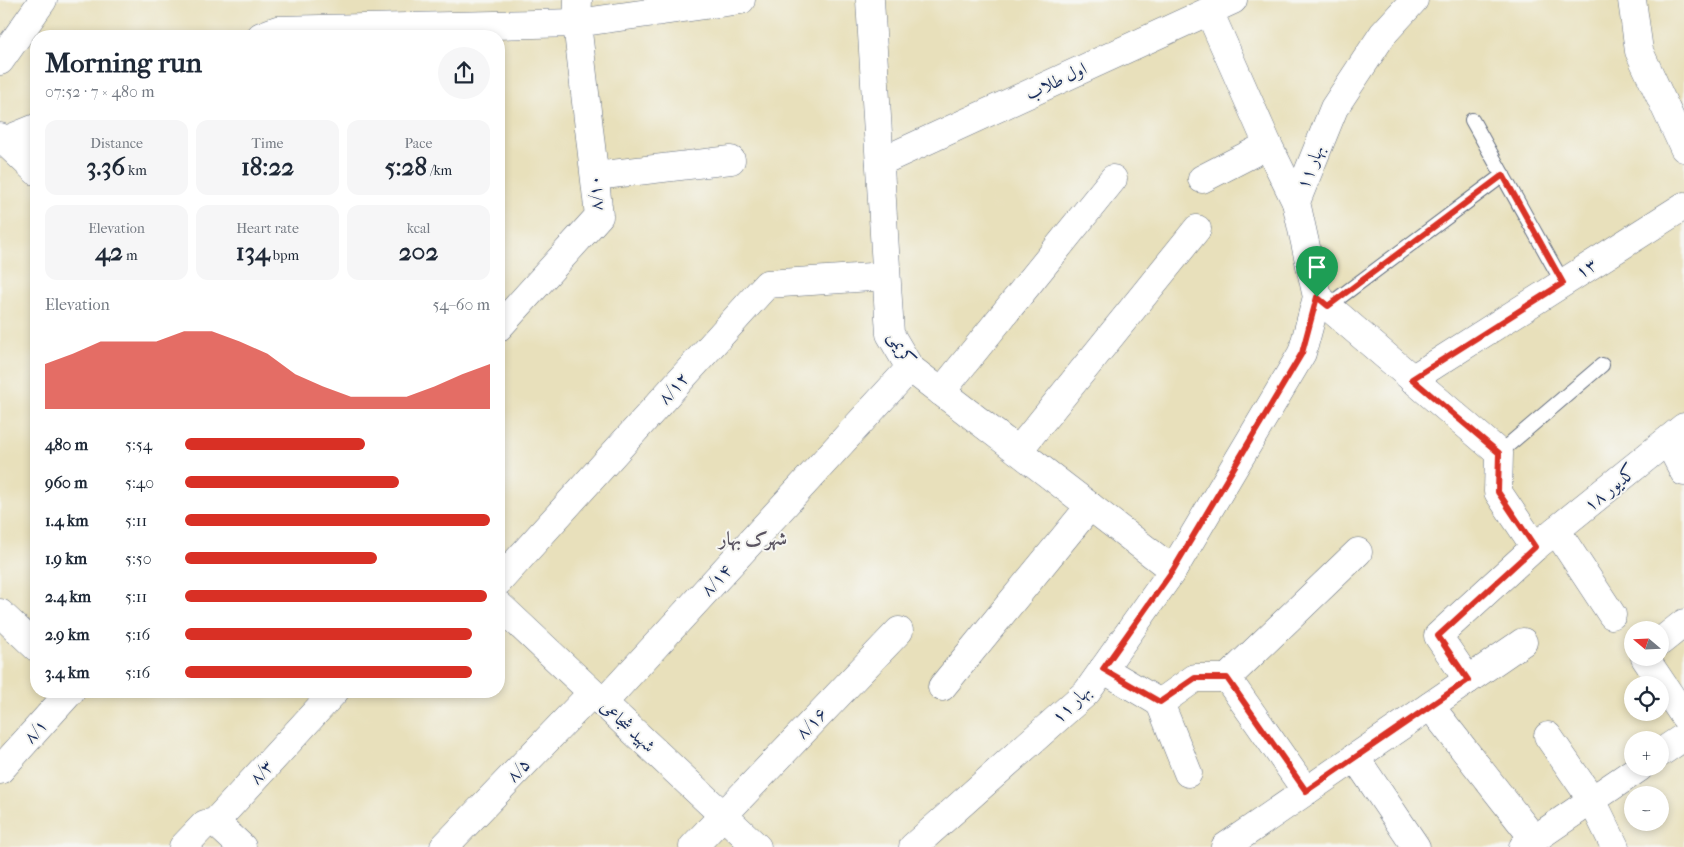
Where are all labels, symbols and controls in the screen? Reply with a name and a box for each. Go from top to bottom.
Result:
text: Morning run [45,46,202,79]
button: share [438,47,490,99]
street label: اول طلاب [1022,58,1090,105]
text: 07:52 · 7 × 480 m [45,82,154,101]
text: Distance [90,135,143,152]
text: Time [252,135,283,152]
text: Pace [405,135,432,152]
street label: بهار ۱۱ [1292,142,1330,193]
text: 3.36 [86,152,125,181]
text: 18:22 [241,152,294,181]
text: 5:28 [385,152,427,181]
text: km [125,162,147,179]
text: /km [427,162,452,179]
street label: ۸/۱۰ [584,174,607,211]
text: Elevation [88,220,145,237]
text: Heart rate [236,220,299,237]
text: kcal [407,220,430,237]
text: 42 [95,237,123,266]
text: 134 [236,237,270,266]
text: 202 [399,237,438,266]
pin [1296,246,1338,297]
text: m [123,247,138,264]
text: bpm [270,247,299,264]
icon: arrive [1303,253,1331,281]
street label: ۱۳ [1572,254,1601,283]
text: Elevation [45,295,110,314]
text: 54–60 m [432,295,490,314]
street label: کریمی [883,328,919,369]
street label: ۸/۱۲ [654,368,693,409]
text: 480 m [45,435,88,454]
text: 5:54 [125,435,152,454]
street label: کدیور ۱۸ [1579,460,1641,516]
text: 960 m [45,473,88,492]
text: 5:40 [125,473,154,492]
text: 1.4 km [45,511,89,530]
text: 5:11 [125,511,147,530]
district label: شهرک بهار [717,528,787,551]
text: 1.9 km [45,549,87,568]
text: 5:50 [125,549,151,568]
street label: ۸/۱۴ [696,560,736,601]
text: 2.4 km [45,587,91,606]
text: 5:11 [125,587,147,606]
north arrow [1624,621,1669,666]
map controls [1624,621,1669,831]
text: 2.9 km [45,625,89,644]
text: 5:16 [125,625,150,644]
text: 3.4 km [45,663,89,682]
text: 5:16 [125,663,150,682]
button: locate [1624,676,1669,721]
street label: بهار ۱۱ [1048,681,1096,729]
street label: شهید شجاعی [595,696,659,758]
street label: ۸/۱۶ [791,703,831,744]
street label: ۸/۱ [19,715,52,748]
button: + [1624,731,1669,776]
street label: ۸/۵ [502,754,535,787]
street label: ۸/۳ [245,756,278,789]
button: − [1624,786,1669,831]

